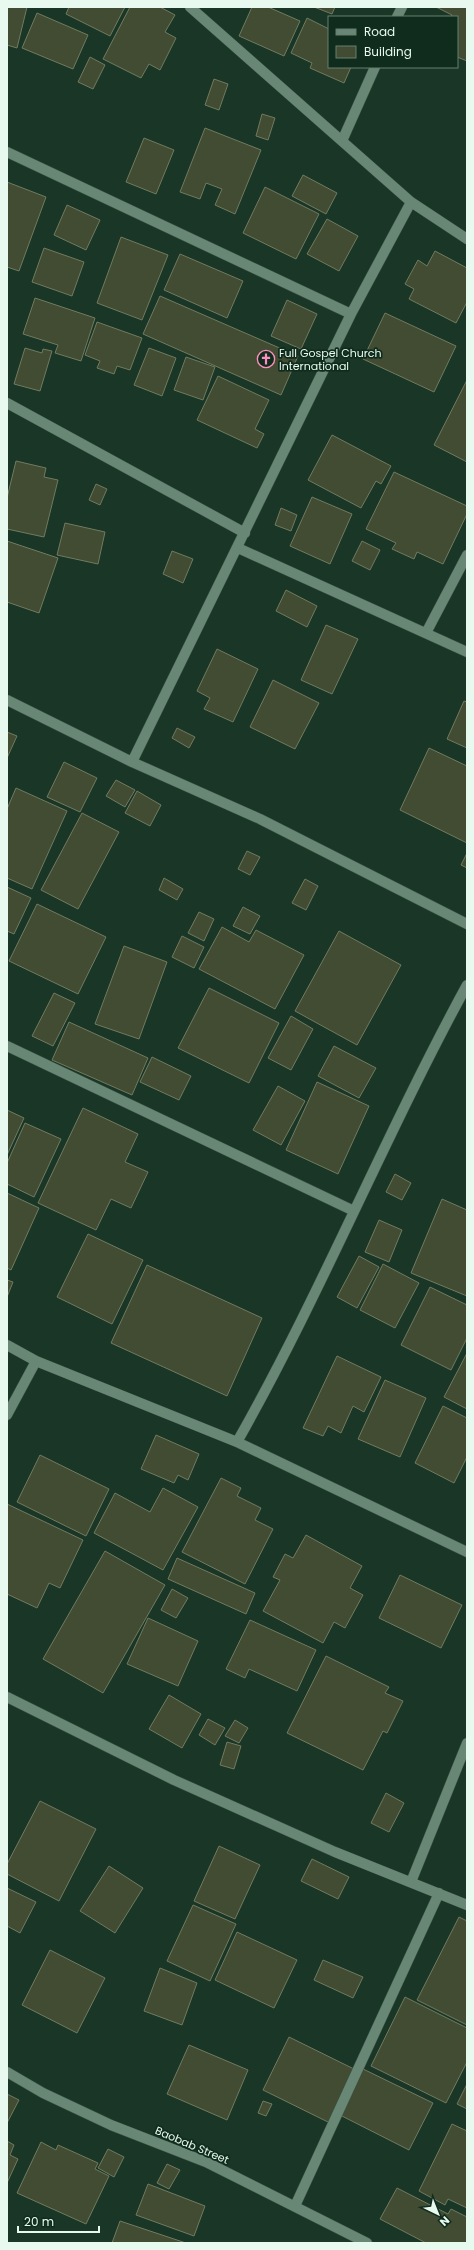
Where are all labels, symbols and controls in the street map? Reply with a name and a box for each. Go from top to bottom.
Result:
legend [328,16,458,68]
text: Road [364,23,395,40]
text: Building [364,43,412,60]
place label: Full Gospel Church International [279,345,382,374]
church icon: Full Gospel Church International [256,349,276,369]
street label: Baobab Street [153,2122,231,2168]
north arrow [418,2194,458,2234]
scale bar [18,2208,99,2234]
text: 20 m [24,2213,54,2230]
text: N [436,2213,453,2230]

